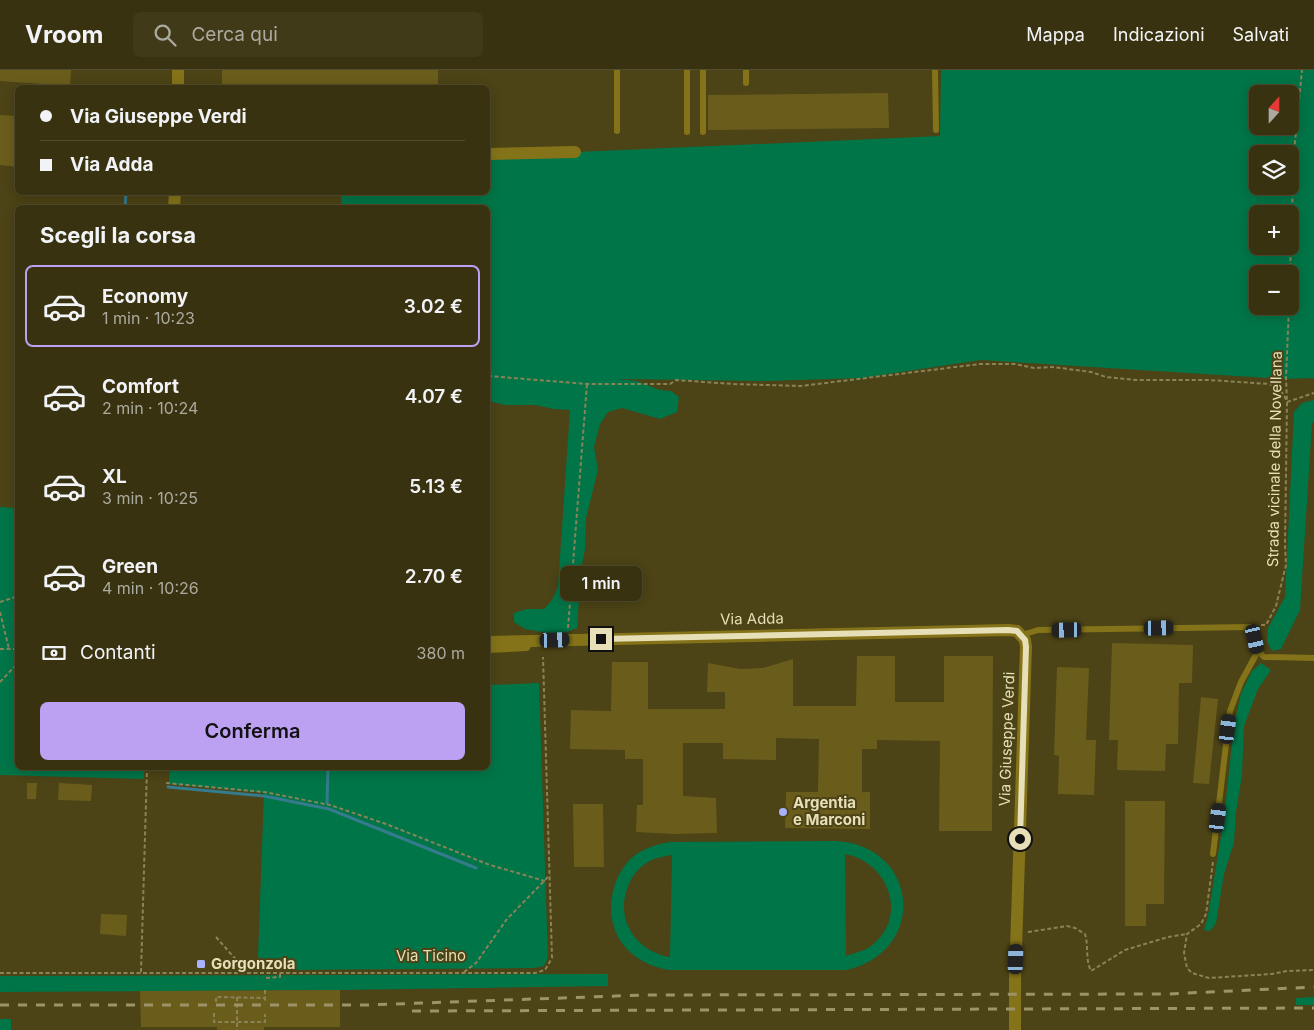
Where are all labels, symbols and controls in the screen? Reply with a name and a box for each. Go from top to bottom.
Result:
search box [133,12,483,57]
text: Vroom [25,20,103,49]
icon: search [151,21,179,49]
text: Cerca qui [191,23,278,46]
text: Mappa [1026,24,1085,45]
text: Indicazioni [1113,24,1205,45]
text: Salvati [1233,24,1289,45]
north arrow [1249,85,1299,135]
map controls [1249,85,1299,315]
text: Via Giuseppe Verdi [70,105,247,128]
button: layers [1249,145,1299,195]
text: Via Adda [70,153,154,176]
button: + [1249,205,1299,255]
text: Scegli la corsa [40,222,196,248]
button: − [1249,265,1299,315]
icon: car [42,284,87,329]
text: Economy [102,285,188,308]
text: 3.02 € [404,295,463,318]
text: 1 min · 10:23 [102,308,195,328]
street label: Strada vicinale della Novellana [1263,351,1286,567]
icon: car [42,374,87,419]
text: Comfort [102,375,179,398]
text: 4.07 € [405,385,463,408]
text: 2 min · 10:24 [102,398,198,418]
icon: car [42,464,87,509]
text: XL [102,465,127,488]
text: 5.13 € [409,475,463,498]
text: 3 min · 10:25 [102,488,198,508]
icon: car [42,554,87,599]
text: Green [102,555,158,578]
text: 2.70 € [405,565,463,588]
callout: 1 min [560,566,642,602]
text: 1 min [581,573,621,593]
text: 4 min · 10:26 [102,578,199,598]
street label: Via Adda [720,608,784,629]
car [1143,620,1174,636]
car [1051,622,1082,638]
car [1244,623,1265,655]
route end [590,628,612,650]
car [539,632,570,648]
icon: cash [40,639,68,667]
text: Contanti [80,641,156,664]
text: 380 m [417,643,465,663]
street label: Via Giuseppe Verdi [995,671,1018,807]
button: Conferma [40,702,465,760]
car [1218,713,1237,745]
place label: Argentia e Marconi [793,793,865,829]
car [1208,802,1227,834]
marker: Argentia e Marconi [777,806,789,818]
route start [1009,828,1031,850]
car [1007,944,1024,974]
street label: Via Ticino [396,946,466,965]
place label: Gorgonzola [211,954,295,973]
marker: Gorgonzola [195,958,207,970]

